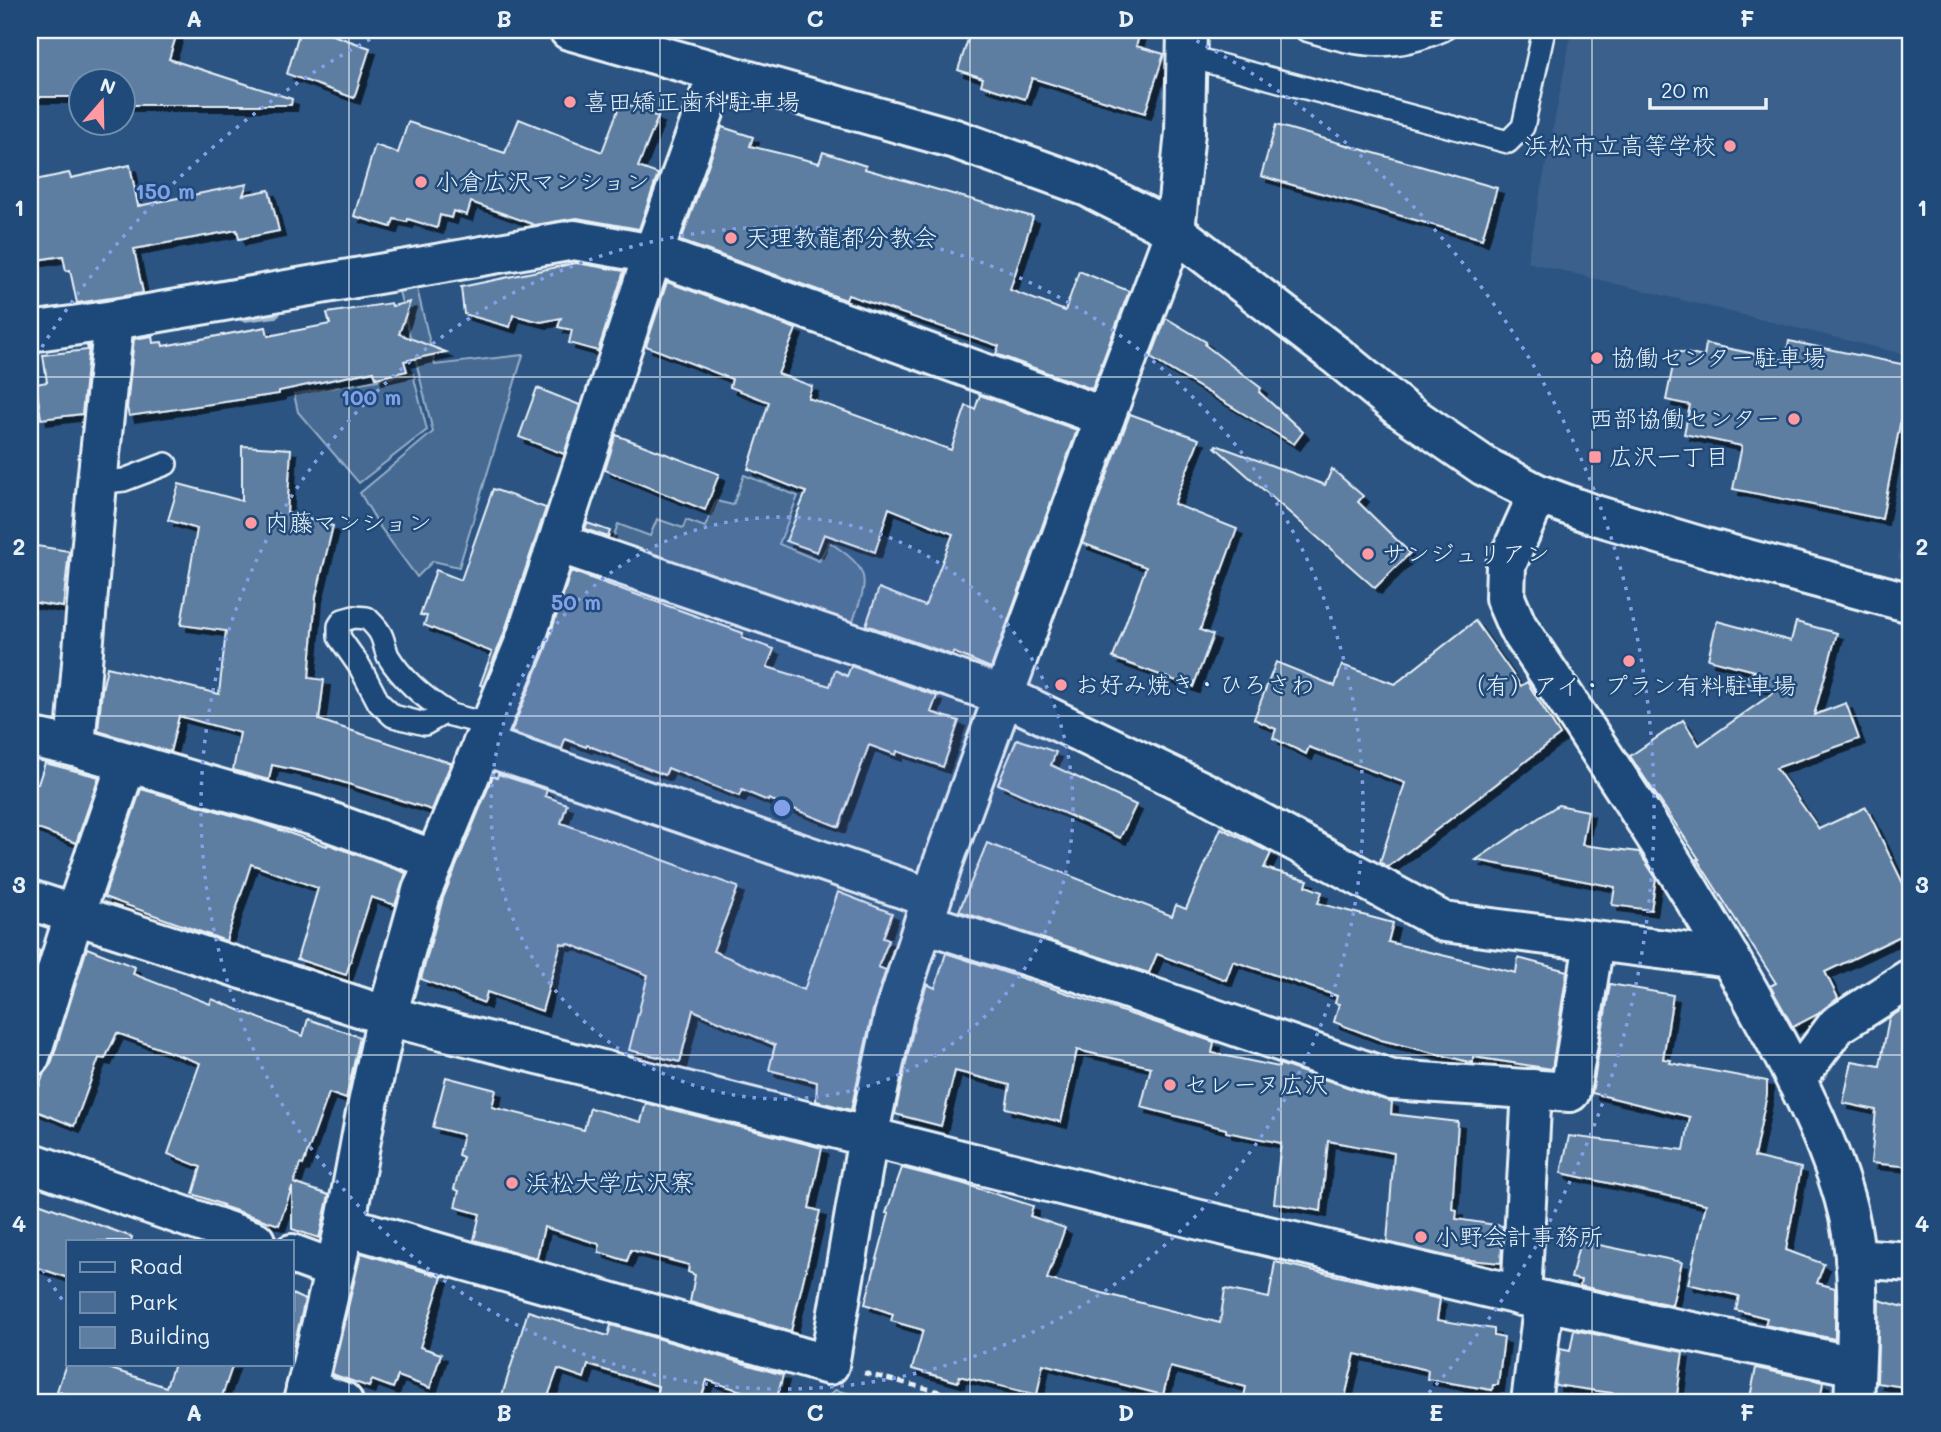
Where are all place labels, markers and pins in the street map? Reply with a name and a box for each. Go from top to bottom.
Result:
place label: 喜田矯正歯科駐車場 [584,85,800,116]
marker: 喜田矯正歯科駐車場 [562,94,578,110]
place label: 浜松市立高等学校 [1524,129,1716,160]
marker: 浜松市立高等学校 [1722,138,1738,154]
place label: 小倉広沢マンション [435,165,650,196]
marker: 小倉広沢マンション [413,174,429,190]
place label: 天理教龍都分教会 [745,221,937,252]
marker: 天理教龍都分教会 [723,230,739,246]
place label: 協働センター駐車場 [1611,341,1826,372]
marker: 協働センター駐車場 [1589,350,1605,366]
place label: 西部協働センター [1589,402,1780,433]
marker: 西部協働センター [1786,411,1802,427]
place label: 広沢一丁目 [1609,440,1729,471]
marker: 広沢一丁目 [1587,449,1603,465]
place label: 内藤マンション [265,506,432,537]
marker: 内藤マンション [243,515,259,531]
place label: サンジュリアン [1382,537,1550,568]
marker: サンジュリアン [1360,546,1376,562]
marker: （有）アイ・プラン有料駐車場 [1621,653,1637,669]
place label: お好み焼き・ひろさわ [1075,668,1315,699]
place label: （有）アイ・プラン有料駐車場 [1462,669,1796,700]
marker: お好み焼き・ひろさわ [1053,677,1069,693]
centre of rings [770,796,794,820]
place label: セレーヌ広沢 [1184,1068,1328,1099]
marker: セレーヌ広沢 [1162,1077,1178,1093]
place label: 浜松大学広沢寮 [526,1166,694,1197]
marker: 浜松大学広沢寮 [504,1175,520,1191]
place label: 小野会計事務所 [1435,1220,1603,1251]
marker: 小野会計事務所 [1413,1229,1429,1245]

